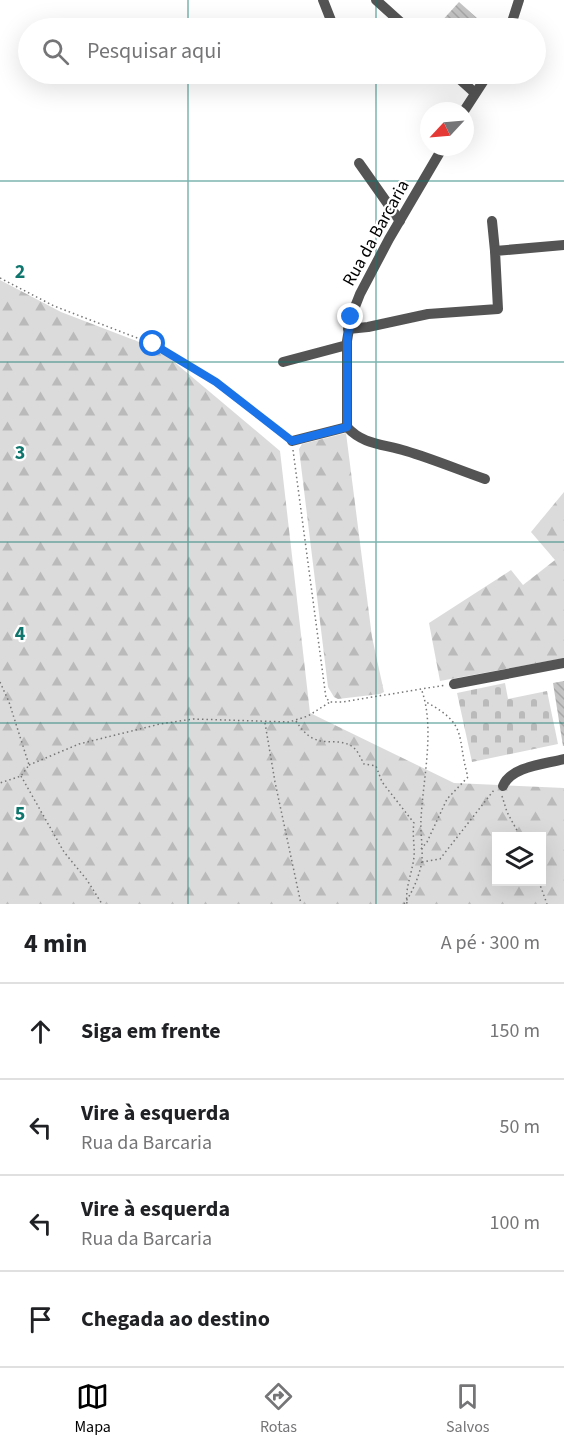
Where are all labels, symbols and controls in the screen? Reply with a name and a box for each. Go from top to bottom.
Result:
search box [18,18,546,84]
icon: search [39,35,72,68]
text: Pesquisar aqui [87,35,222,67]
north arrow [420,102,474,156]
street label: Rua da Barcaria [336,175,416,291]
text: 2 [15,258,25,286]
route end [337,303,363,329]
route start [139,330,165,356]
text: 3 [15,439,25,467]
text: 4 [15,620,26,648]
text: 5 [15,800,25,828]
map controls [492,832,546,886]
button: layers [492,832,546,886]
text: 4 min [24,925,87,962]
text: A pé · 300 m [441,929,540,957]
icon: ahead [24,1015,57,1048]
text: Siga em frente [81,1015,221,1047]
text: 150 m [490,1017,540,1045]
text: Vire à esquerda [81,1097,230,1129]
icon: left [24,1111,57,1144]
text: 50 m [500,1113,540,1141]
text: Rua da Barcaria [81,1129,212,1157]
text: Vire à esquerda [81,1193,230,1225]
icon: left [24,1207,57,1240]
text: 100 m [490,1209,540,1237]
text: Rua da Barcaria [81,1225,212,1253]
icon: arrive [24,1303,57,1336]
text: Chegada ao destino [81,1303,270,1335]
tab: Mapa [74,1380,111,1438]
tab: Rotas [260,1380,297,1438]
tab: Salvos [446,1380,489,1438]

